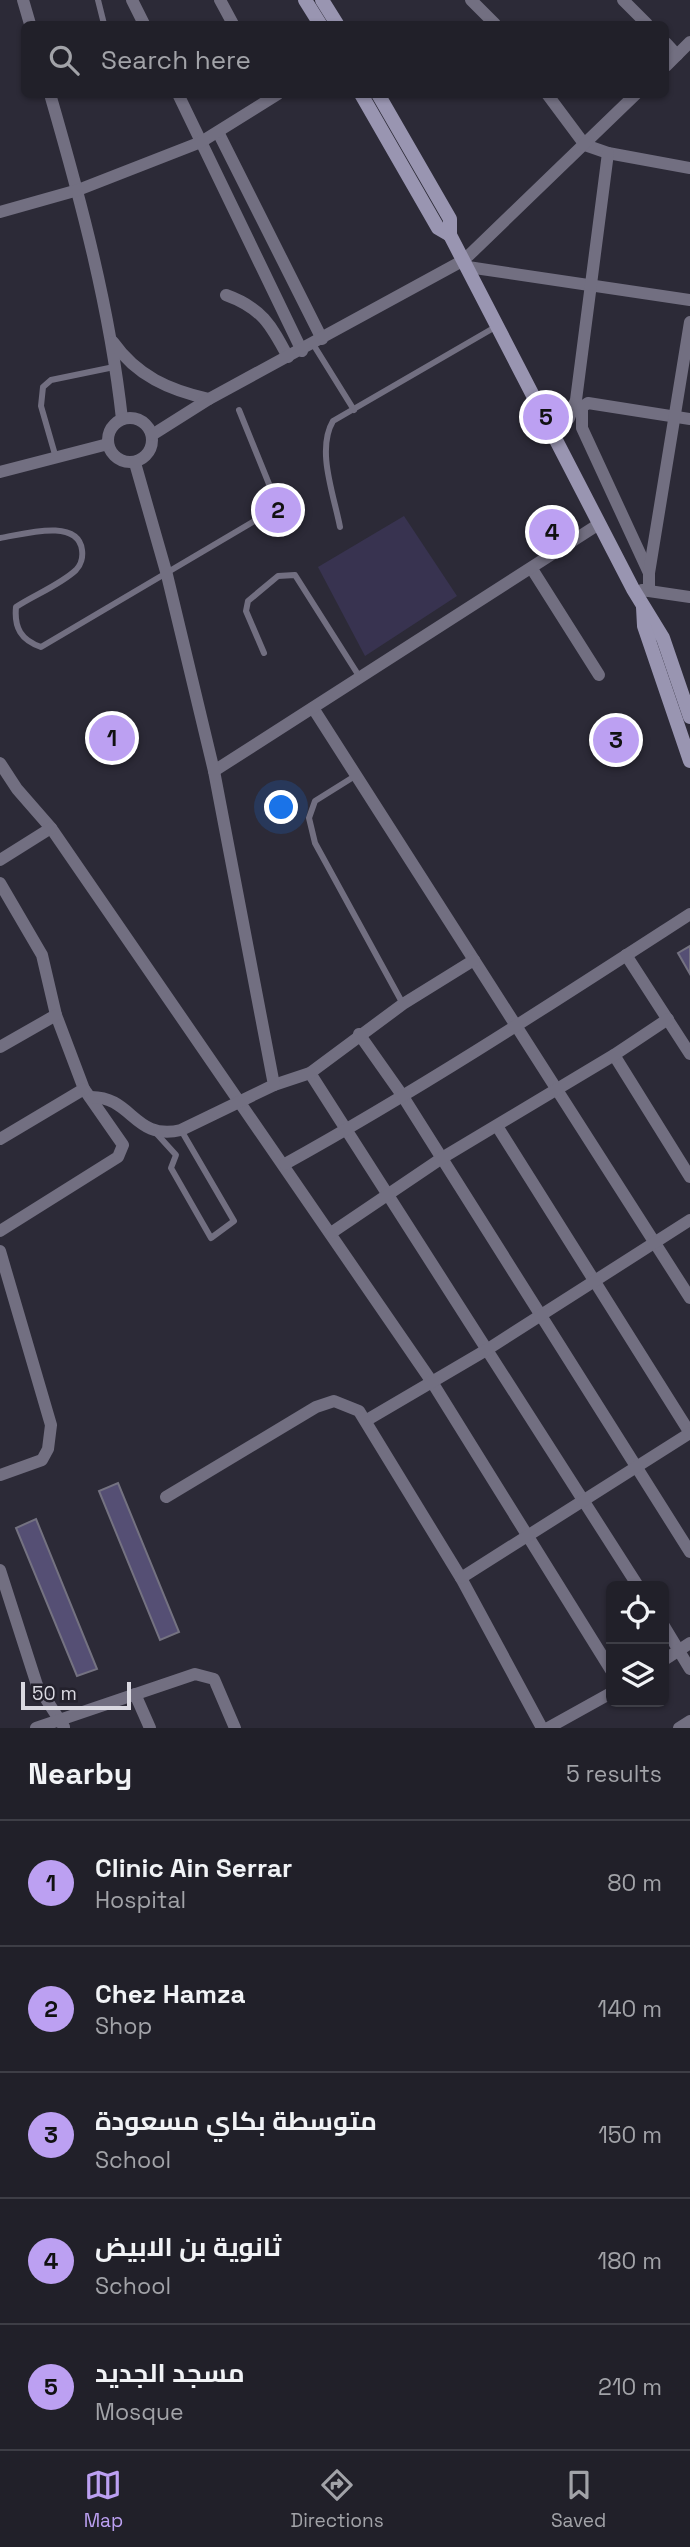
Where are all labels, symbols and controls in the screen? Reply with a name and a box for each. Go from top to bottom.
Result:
search box [21,21,669,98]
icon: search [45,41,83,79]
text: Search here [101,43,251,77]
pin: 5 [523,391,569,443]
pin: 2 [255,484,301,536]
pin: 4 [529,506,575,558]
pin: 1 [89,712,135,764]
pin: 3 [593,714,639,766]
your location [264,790,298,824]
map controls [606,1581,669,1707]
button: locate [606,1581,669,1644]
button: layers [606,1644,669,1707]
scale bar [21,1679,131,1711]
text: 50 m [32,1681,77,1706]
text: Nearby [28,1754,132,1793]
text: 5 results [566,1759,662,1789]
text: Clinic Ain Serrar [95,1851,292,1885]
text: 1 [46,1868,56,1898]
text: 80 m [607,1868,662,1898]
text: Hospital [95,1885,186,1915]
text: Chez Hamza [95,1977,245,2011]
text: 2 [44,1994,58,2024]
text: 140 m [598,1994,662,2024]
text: Shop [95,2011,152,2041]
text: متوسطة بكاي مسعودة [95,2104,377,2138]
text: 3 [44,2120,58,2150]
text: 150 m [598,2120,662,2150]
text: School [95,2145,171,2175]
text: ثانوية بن الابيض [95,2230,281,2264]
text: 4 [44,2246,58,2276]
text: 180 m [598,2246,662,2276]
text: School [95,2271,171,2301]
text: مسجد الجديد [95,2356,245,2390]
text: 5 [44,2372,58,2402]
text: 210 m [598,2372,662,2402]
text: Mosque [95,2397,184,2427]
tab: Map [84,2466,123,2533]
tab: Directions [291,2466,384,2533]
tab: Saved [551,2466,606,2533]

